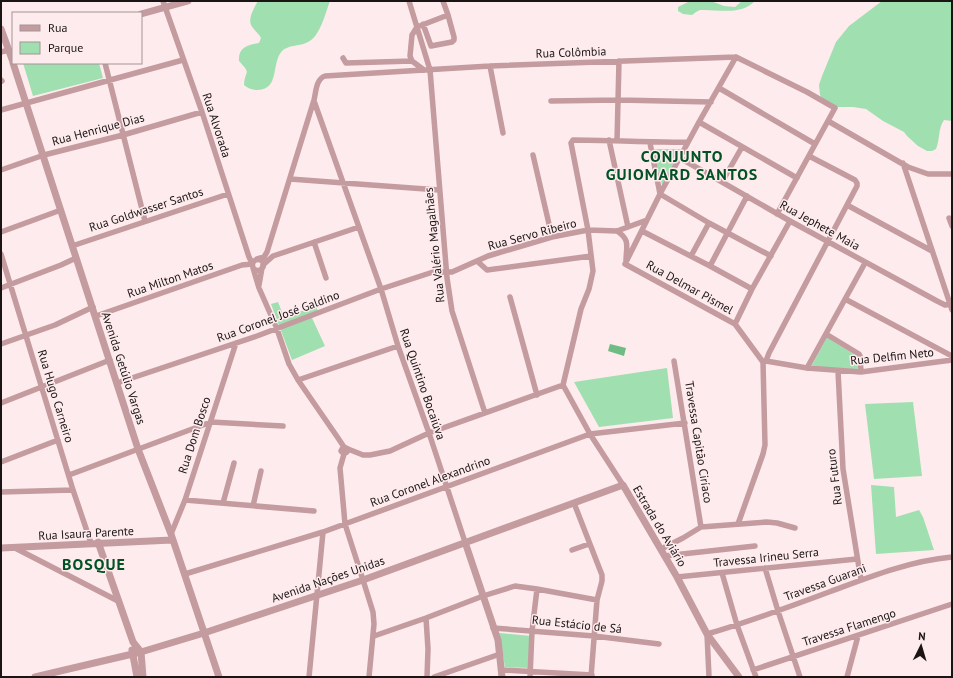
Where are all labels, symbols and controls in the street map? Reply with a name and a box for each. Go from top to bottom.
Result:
legend [12,12,142,64]
text: Rua [48,20,67,35]
text: Parque [48,40,83,55]
street label: Rua Colômbia [535,43,607,61]
street label: Rua Alvorada [199,91,235,159]
street label: Rua Henrique Dias [50,109,146,149]
district label: CONJUNTO GUIOMARD SANTOS [606,146,758,184]
street label: Rua Goldwasser Santos [87,183,205,235]
street label: Rua Valério Magalhães [420,187,448,303]
street label: Rua Jephete Maia [777,197,863,253]
street label: Rua Servo Ribeiro [486,215,578,253]
street label: Rua Milton Matos [125,257,215,301]
street label: Rua Delmar Pismel [644,257,737,317]
street label: Rua Coronel José Galdino [215,287,341,345]
street label: Avenida Getúlio Vargas [99,310,149,426]
street label: Rua Quintino Bocaiúva [397,326,449,442]
street label: Rua Delfim Neto [849,344,935,368]
street label: Rua Hugo Carneiro [35,348,77,444]
street label: Travessa Capitão Ciríaco [682,380,716,504]
street label: Rua Dom Bosco [175,395,213,475]
street label: Rua Futuro [823,448,845,506]
street label: Rua Coronel Alexandrino [368,452,492,510]
street label: Estrada do Aviário [630,483,690,569]
street label: Rua Isaura Parente [38,523,134,543]
street label: Travessa Irineu Serra [712,544,820,570]
street label: Avenida Nações Unidas [269,553,387,605]
district label: BOSQUE [62,554,126,574]
street label: Travessa Guarani [782,560,868,604]
street label: Travessa Flamengo [800,605,898,649]
street label: Rua Estácio de Sá [531,612,623,636]
north arrow [901,626,941,666]
text: N [918,629,926,643]

